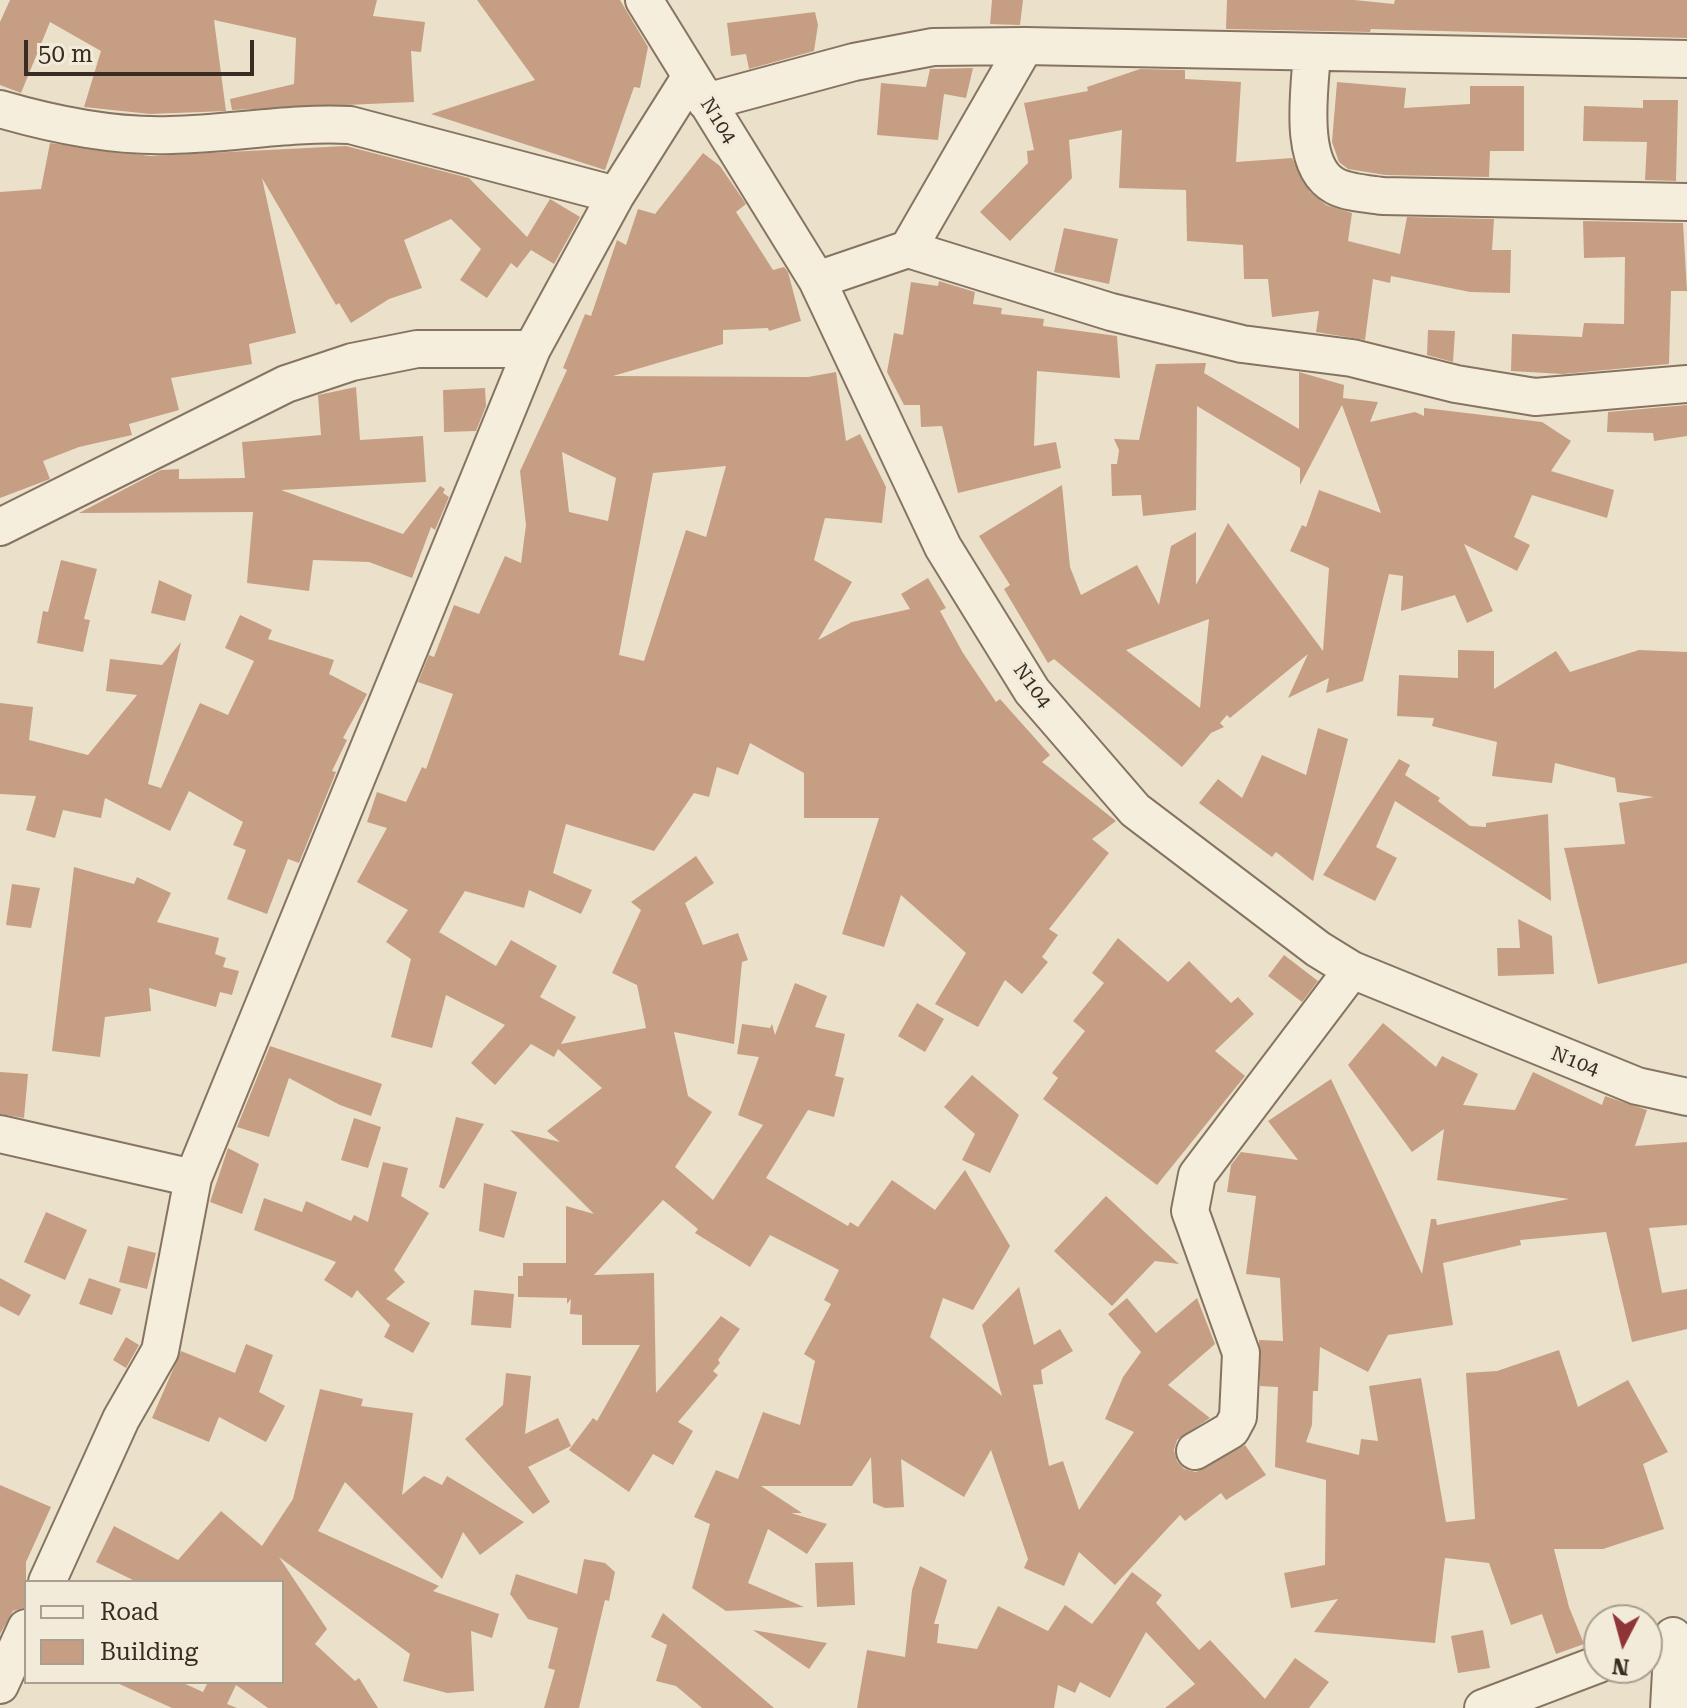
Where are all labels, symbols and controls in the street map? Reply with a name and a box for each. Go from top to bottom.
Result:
scale bar [28,24,258,74]
text: 50 m [38,40,93,68]
street label: N104 [695,94,741,148]
street label: N104 [1008,659,1056,713]
street label: N104 [1548,1042,1602,1082]
legend [24,1580,284,1684]
text: Road [100,1598,159,1626]
north arrow [1583,1604,1663,1684]
text: Building [100,1638,198,1666]
text: N [1611,1653,1630,1680]

